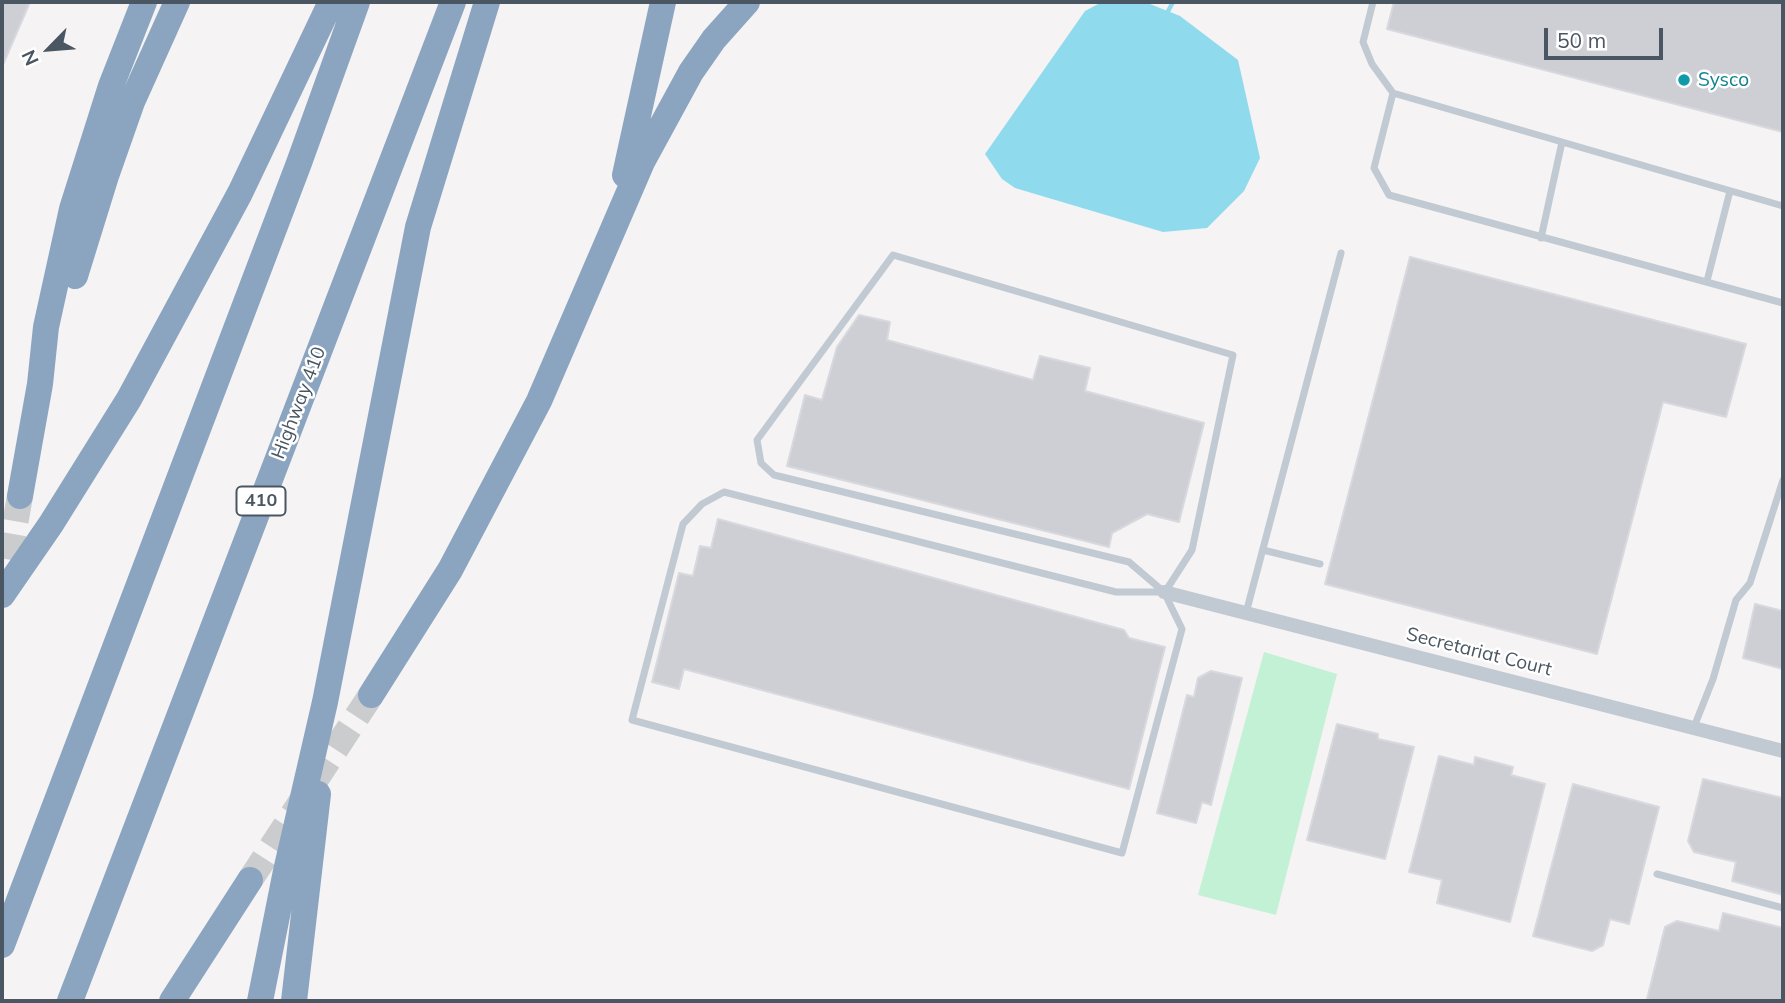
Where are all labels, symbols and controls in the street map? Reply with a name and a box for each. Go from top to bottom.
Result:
north arrow [14,14,84,84]
scale bar [1547,14,1666,58]
text: 50 m [1557,27,1606,53]
text: N [16,46,44,69]
place label: Sysco [1698,69,1749,91]
marker: Sysco [1676,72,1692,88]
street label: Highway 410 [267,344,331,462]
road number: 410 [236,486,286,516]
street label: Secretariat Court [1404,623,1554,681]

